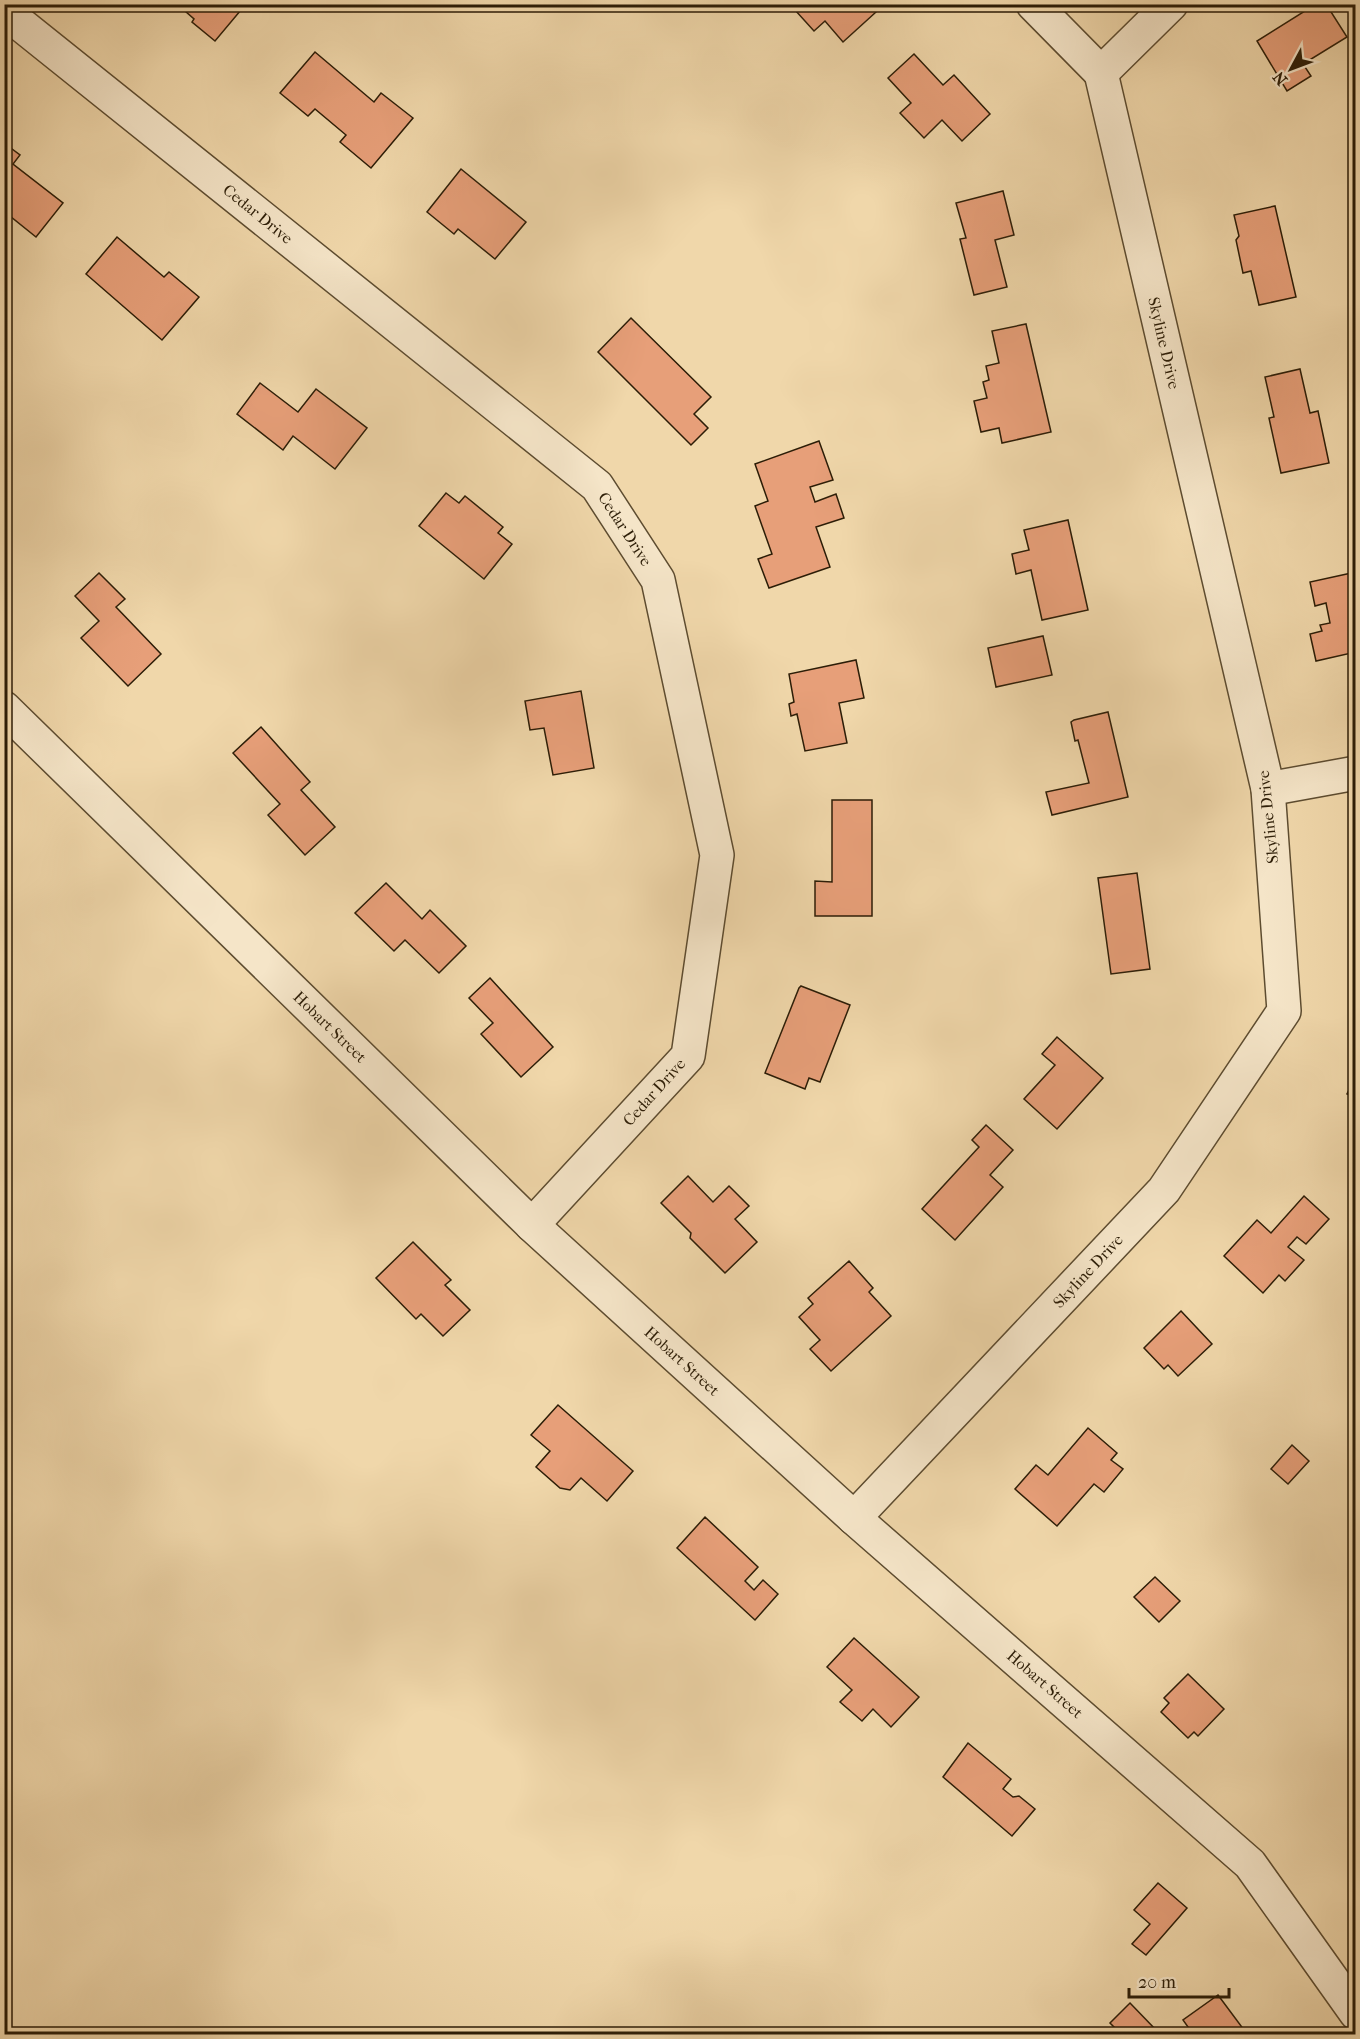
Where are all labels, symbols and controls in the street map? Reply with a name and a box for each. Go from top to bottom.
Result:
north arrow [1261,39,1321,99]
text: N [1268,67,1291,89]
street label: Cedar Drive [219,180,297,248]
street label: Skyline Drive [1144,295,1184,391]
street label: Cedar Drive [594,489,656,570]
street label: Skyline Drive [1254,769,1282,865]
street label: Hobart Street [289,987,371,1067]
street label: Cedar Drive [619,1054,689,1130]
street label: Skyline Drive [1049,1230,1127,1312]
street label: Hobart Street [641,1322,724,1400]
street label: Hobart Street [1003,1646,1087,1722]
scale bar [1129,1961,1230,1999]
text: 20 m [1138,1972,1176,1993]

